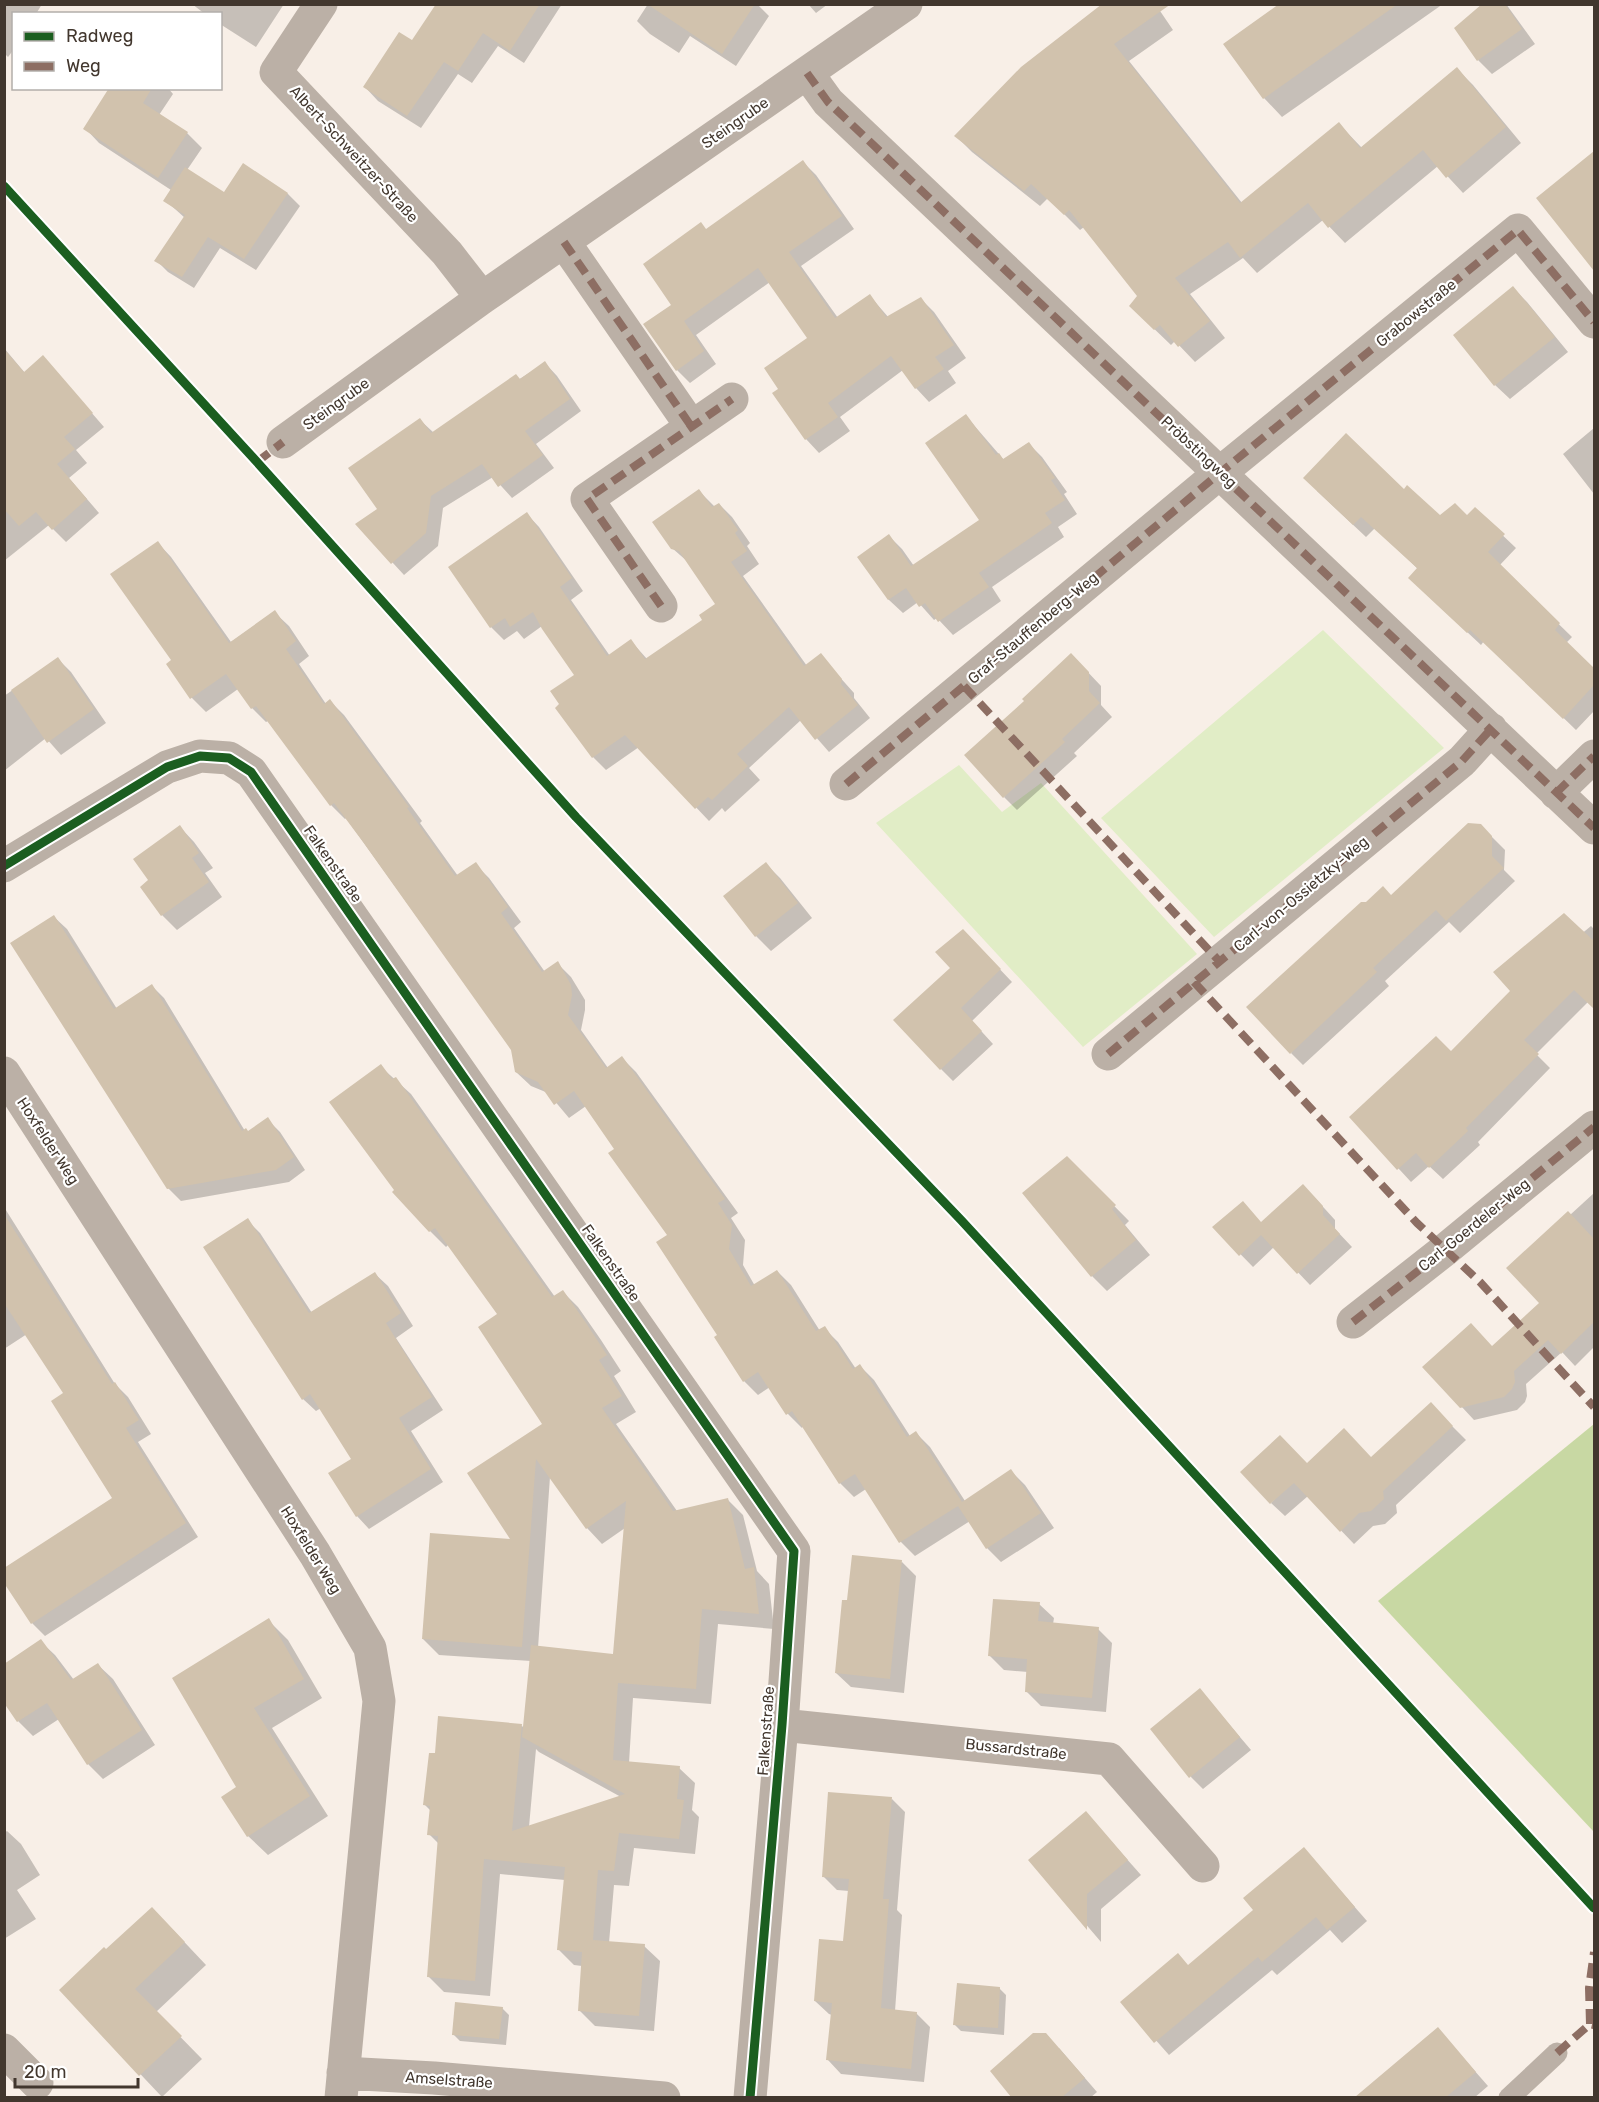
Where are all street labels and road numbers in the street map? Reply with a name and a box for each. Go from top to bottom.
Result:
street label: Albert-Schweitzer-Straße [286,82,422,226]
street label: Steingrube [698,93,772,153]
street label: Grabowstraße [1372,275,1460,351]
street label: Steingrube [299,374,373,434]
street label: Pröbstingweg [1157,412,1241,492]
street label: Graf-Stauffenberg-Weg [964,568,1102,688]
street label: Falkenstraße [300,822,366,906]
street label: Carl-von-Ossietzky-Weg [1230,832,1372,956]
street label: Hoxfelder Weg [13,1094,83,1188]
street label: Carl-Goerdeler-Weg [1415,1175,1533,1275]
street label: Falkenstraße [578,1221,644,1305]
street label: Hoxfelder Weg [277,1503,345,1597]
street label: Falkenstraße [754,1686,778,1776]
street label: Bussardstraße [964,1735,1068,1763]
street label: Amselstraße [405,2068,493,2092]

